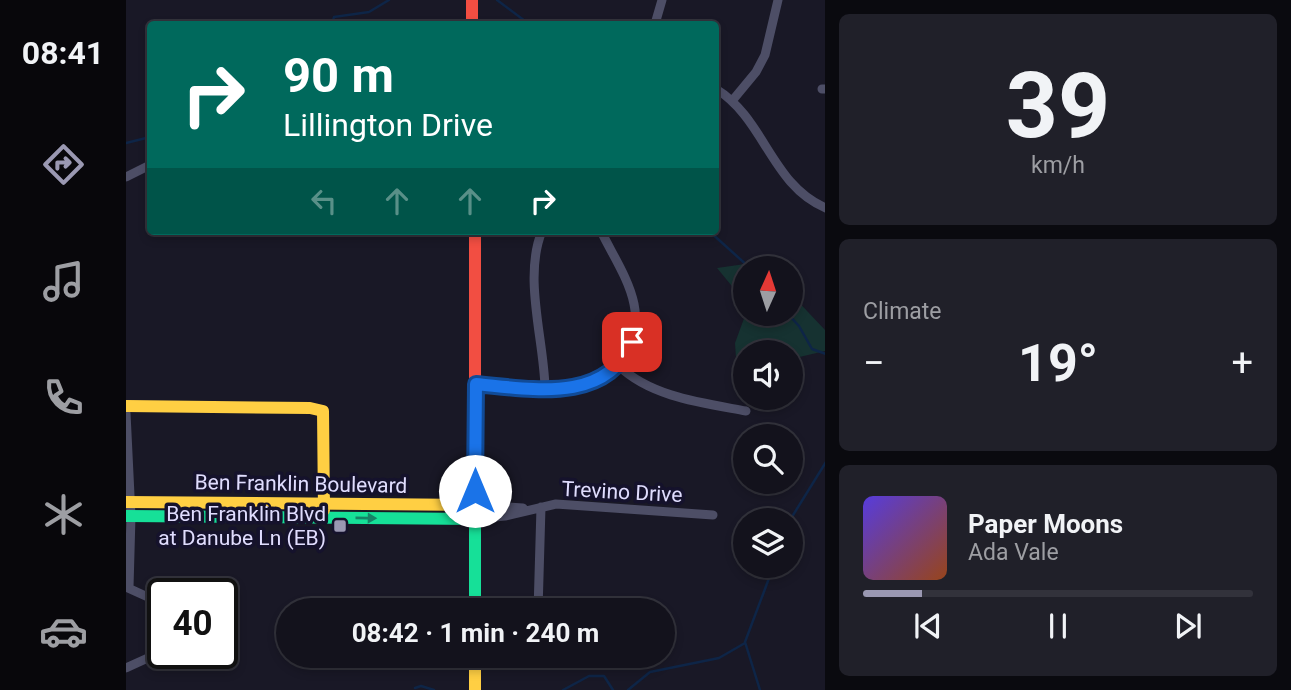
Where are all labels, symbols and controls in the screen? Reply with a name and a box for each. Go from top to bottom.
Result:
text: 08:41 [22,34,104,72]
text: 90 m [283,47,394,104]
icon: right [168,49,259,140]
text: 39 [1006,53,1110,159]
text: Lillington Drive [283,106,493,144]
icon: directions [39,140,88,189]
text: km/h [1031,152,1085,179]
icon: left [305,182,343,220]
icon: ahead [378,182,416,220]
icon: ahead [451,182,489,220]
icon: right [524,182,562,220]
north arrow [733,256,803,326]
map controls [733,256,803,578]
icon: music [39,257,88,306]
text: Climate [863,298,942,325]
pin [602,312,662,372]
icon: arrive [613,323,651,361]
text: 19° [1018,333,1098,394]
button: sound [733,340,803,410]
text: − [863,341,885,385]
text: + [1231,341,1253,385]
icon: phone [39,373,88,422]
button: search [733,424,803,494]
position arrow [438,454,512,528]
street label: Ben Franklin Boulevard [194,470,408,498]
street label: Trevino Drive [561,477,683,507]
icon: climate [39,490,88,539]
place label: Ben Franklin Blvd at Danube Ln (EB) [158,502,326,550]
button: layers [733,508,803,578]
text: Paper Moons [968,509,1123,539]
one-way arrow [355,512,377,524]
marker: Ben Franklin Blvd at Danube Ln (EB) [332,518,348,534]
text: Ada Vale [968,539,1059,566]
speed limit sign: 40 [147,578,238,669]
icon: car [39,607,88,656]
icon: previous [909,607,947,645]
icon: pause [1039,607,1077,645]
icon: next [1169,607,1207,645]
text: 08:42 · 1 min · 240 m [352,618,599,648]

